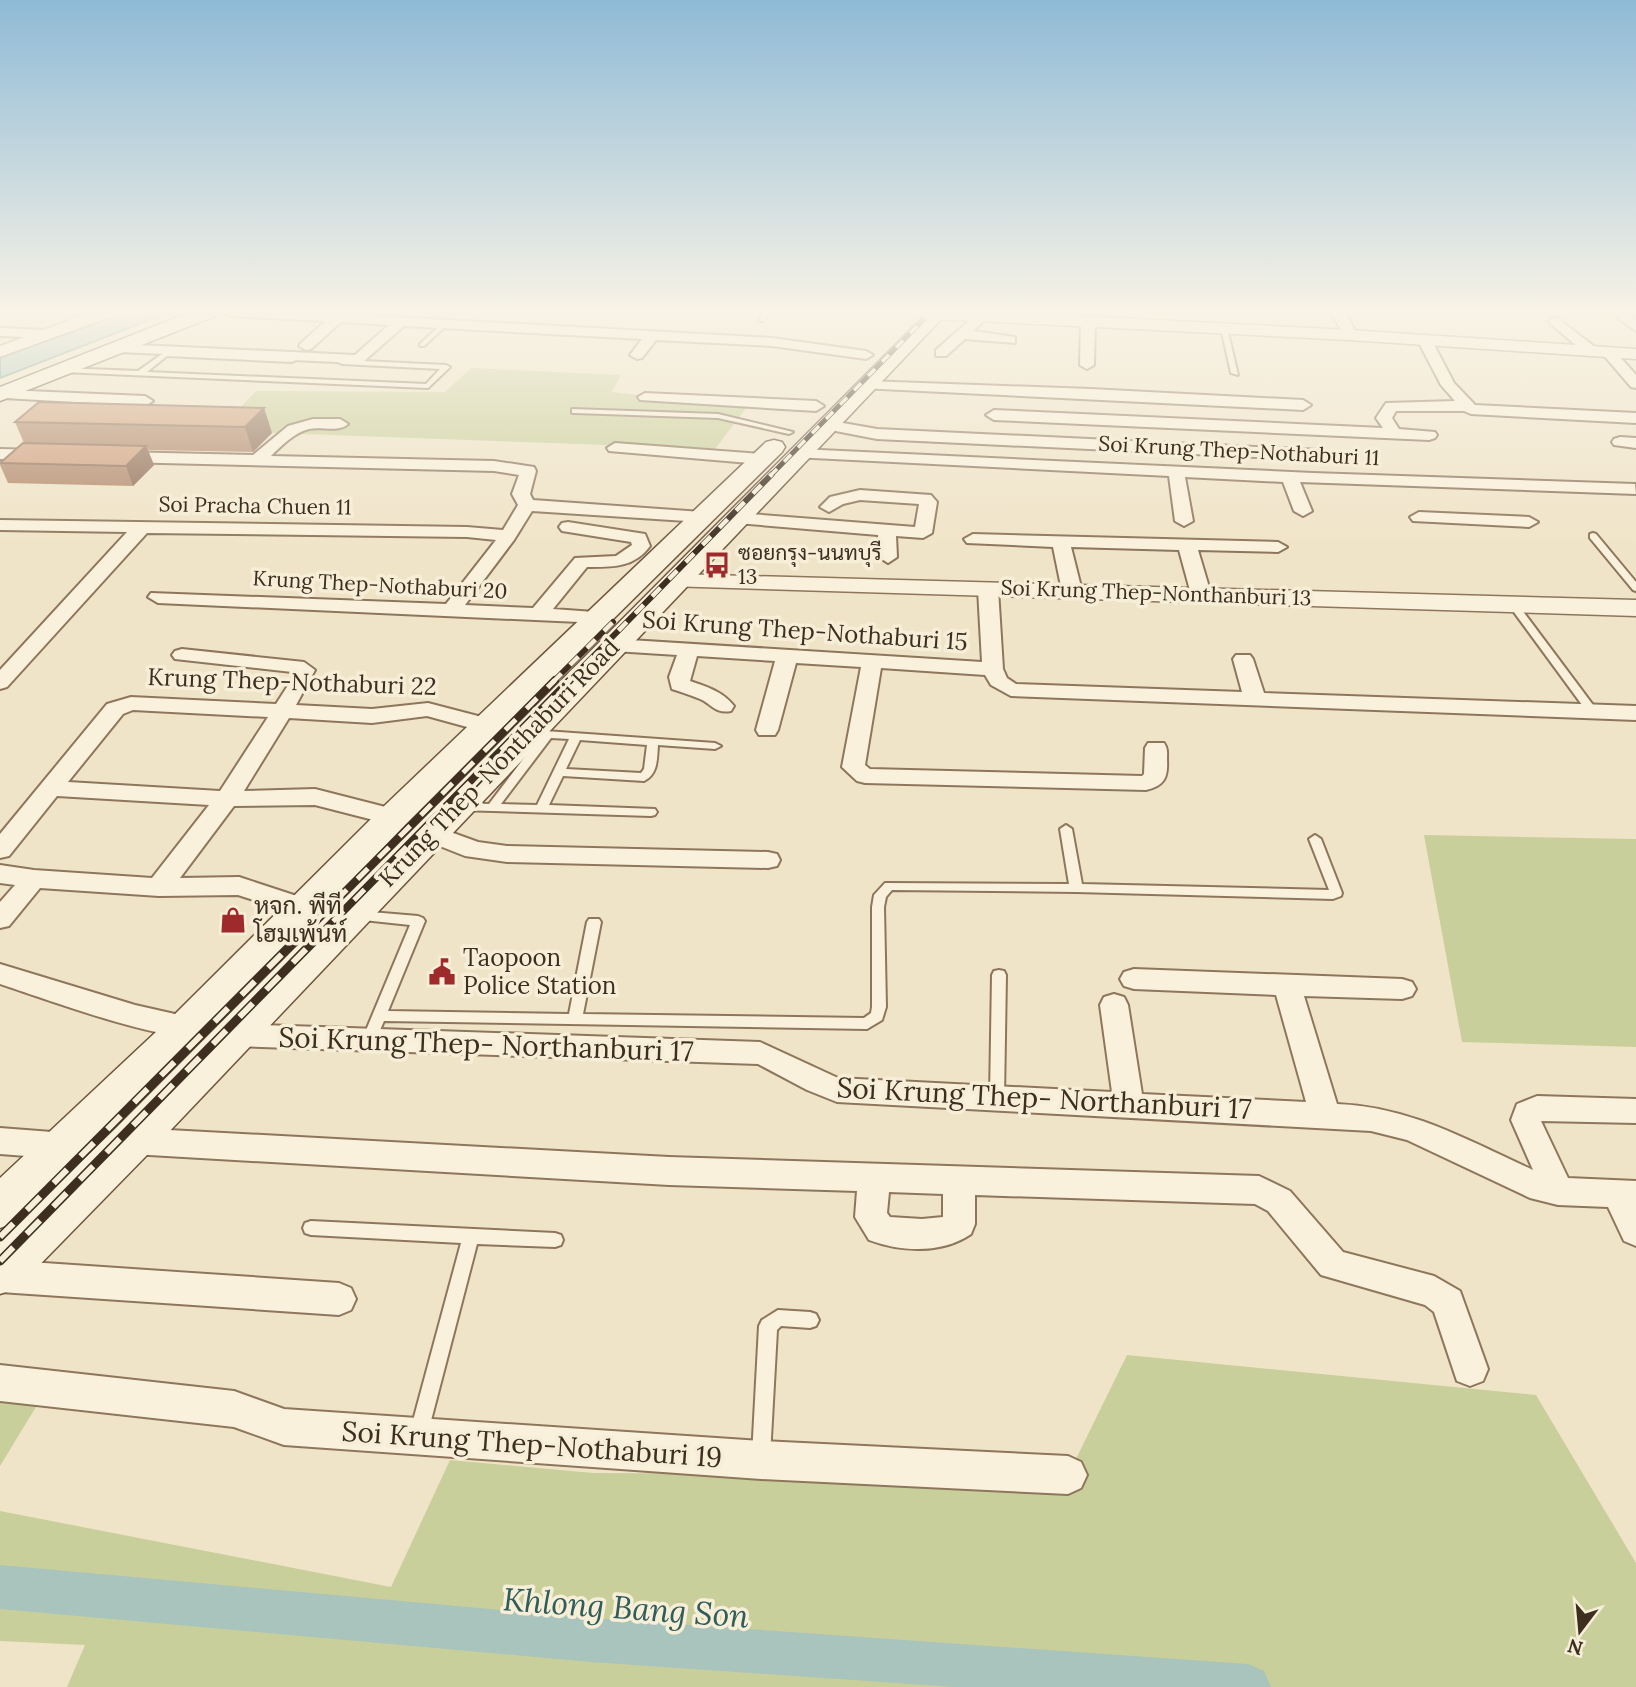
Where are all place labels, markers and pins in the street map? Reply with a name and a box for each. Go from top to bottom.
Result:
place label: ซอยกรุง-นนทบุรี 13 [738,539,882,590]
bus stop icon: ซอยกรุง-นนทบุรี 13 [702,550,732,580]
place label: หจก. พีที โฮมเพ้นท์ [252,890,347,949]
shop icon: หจก. พีที โฮมเพ้นท์ [218,905,248,935]
place label: Taopoon Police Station [463,942,616,1001]
public building icon: Taopoon Police Station [427,957,457,987]

